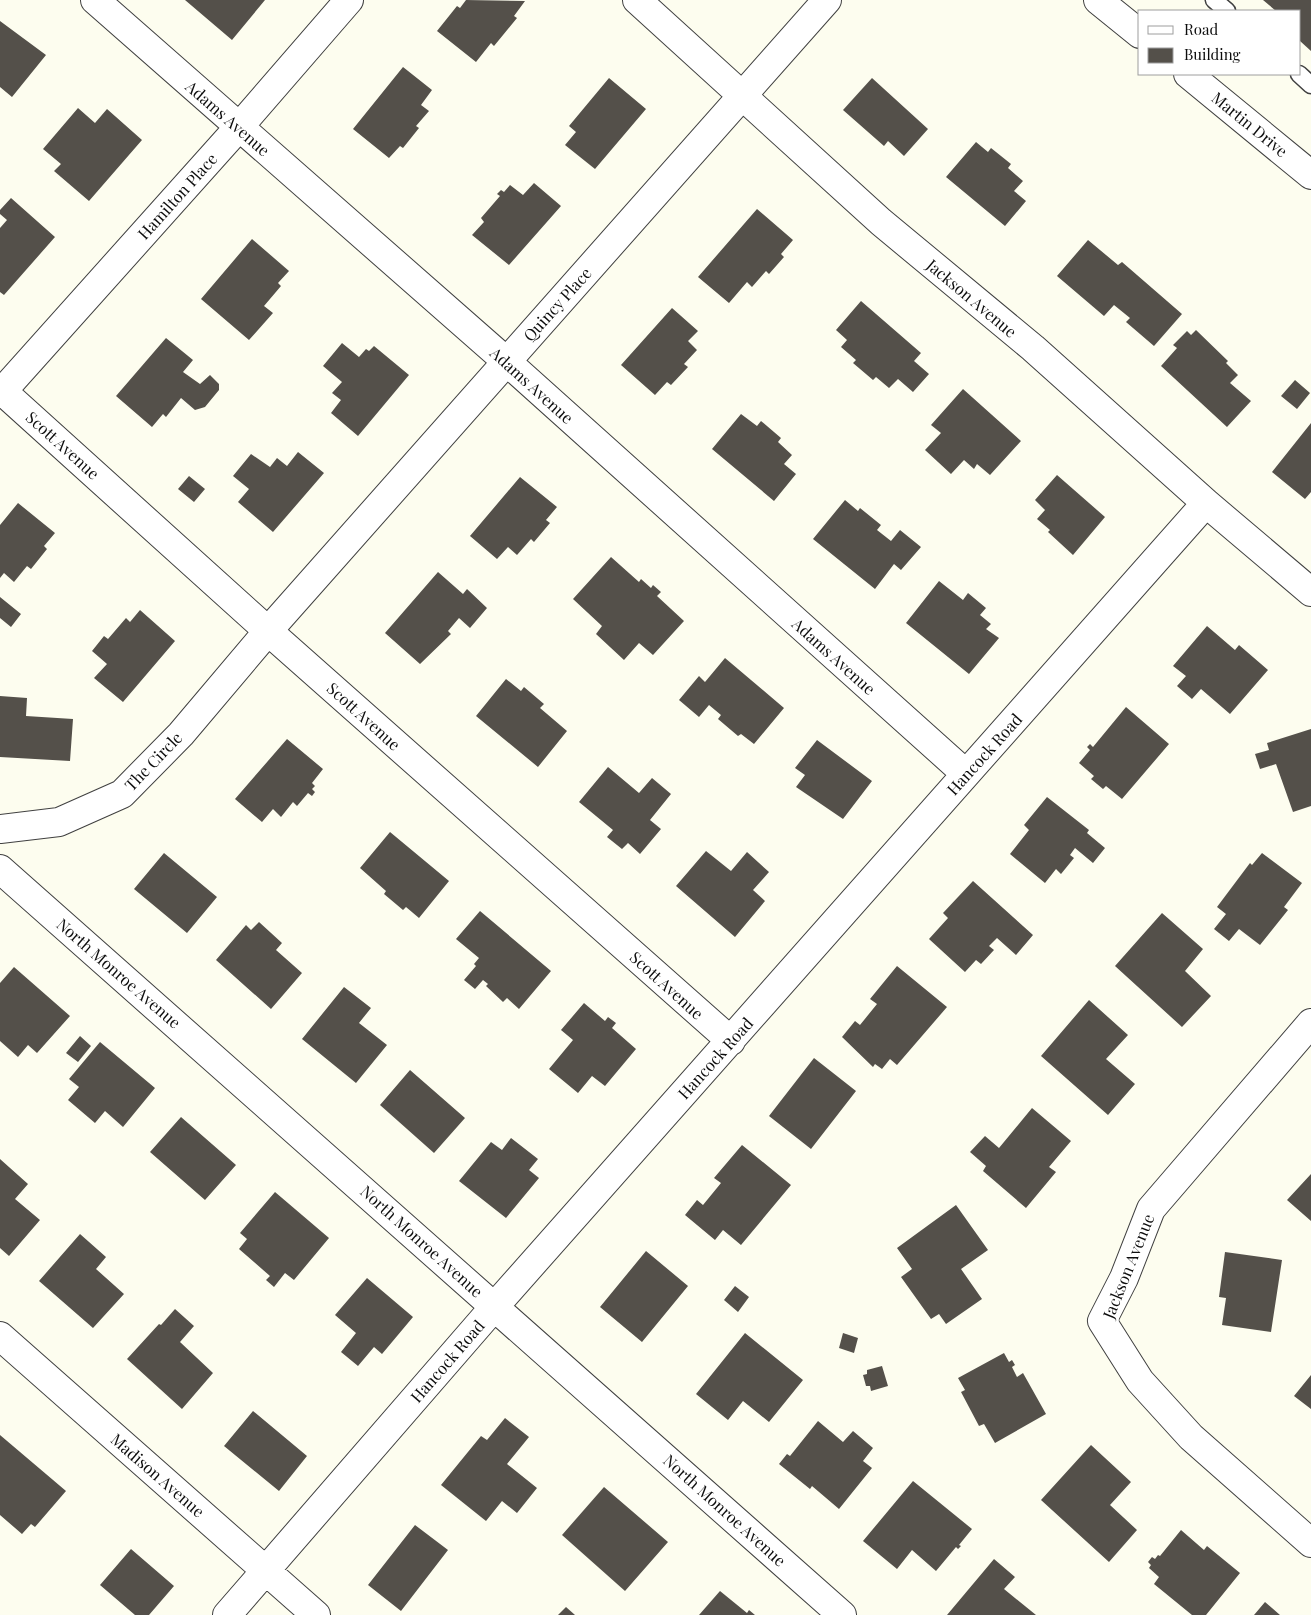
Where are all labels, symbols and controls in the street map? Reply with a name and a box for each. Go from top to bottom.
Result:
legend [1138,10,1301,75]
text: Road [1184,19,1218,39]
text: Building [1184,44,1241,64]
street label: Adams Avenue [181,75,274,160]
street label: Martin Drive [1208,87,1292,161]
street label: Hamilton Place [133,148,221,244]
street label: Jackson Avenue [922,254,1021,342]
street label: Quincy Place [518,263,596,345]
street label: Adams Avenue [485,341,578,428]
street label: Scott Avenue [22,406,104,484]
street label: Adams Avenue [787,612,880,699]
street label: Scott Avenue [323,677,405,755]
street label: Hancock Road [942,709,1026,799]
street label: The Circle [120,727,186,795]
street label: North Monroe Avenue [53,913,185,1033]
street label: Scott Avenue [626,946,708,1024]
street label: Hancock Road [673,1013,757,1103]
street label: North Monroe Avenue [356,1180,488,1302]
street label: Jackson Avenue [1097,1211,1159,1322]
street label: Hancock Road [405,1315,489,1407]
street label: Madison Avenue [107,1429,209,1521]
street label: North Monroe Avenue [659,1449,791,1571]

